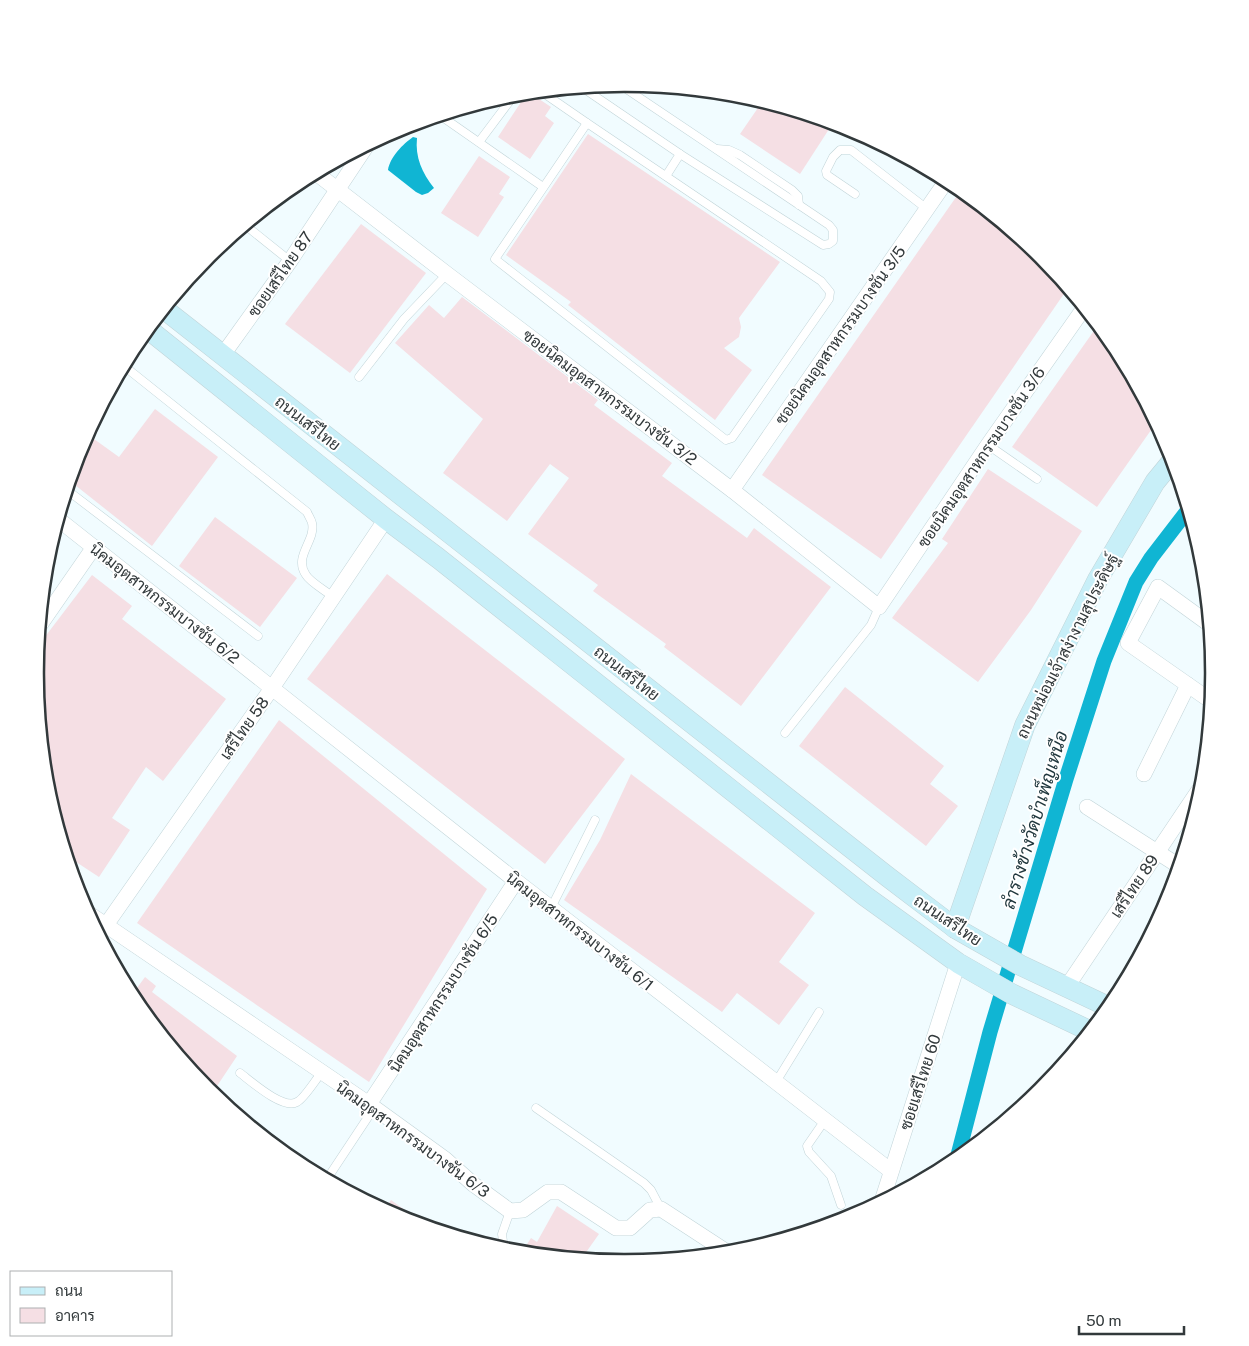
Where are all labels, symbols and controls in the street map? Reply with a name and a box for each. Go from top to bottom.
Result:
street label: ซอยเสรีไทย 87 [242,227,317,321]
street label: ซอยนิคมอุตสาหกรรมบางชัน 3/5 [770,242,911,430]
street label: ซอยนิคมอุตสาหกรรมบางชัน 3/2 [518,325,701,471]
street label: ซอยนิคมอุตสาหกรรมบางชัน 3/6 [913,363,1051,552]
street label: ถนนเสรีไทย [271,390,345,455]
street label: นิคมอุตสาหกรรมบางชัน 6/2 [85,538,244,669]
street label: ถนนหม่อมเจ้าสง่างามสุประดิษฐ์ [1010,549,1124,743]
street label: ถนนเสรีไทย [590,640,664,705]
street label: เสรีไทย 58 [214,692,273,763]
water label: ลำรางข้างวัดบำเพ็ญเหนือ [995,727,1073,912]
street label: เสรีไทย 89 [1105,850,1162,921]
street label: นิคมอุตสาหกรรมบางชัน 6/1 [501,867,658,996]
street label: ถนนเสรีไทย [910,889,986,950]
street label: นิคมอุตสาหกรรมบางชัน 6/5 [384,910,504,1077]
street label: ซอยเสรีไทย 60 [894,1031,945,1133]
street label: นิคมอุตสาหกรรมบางชัน 6/3 [331,1076,494,1203]
legend [10,1271,172,1336]
text: ถนน [55,1282,83,1299]
scale bar [1079,1304,1184,1336]
text: อาคาร [55,1307,95,1324]
text: 50 m [1086,1312,1121,1329]

